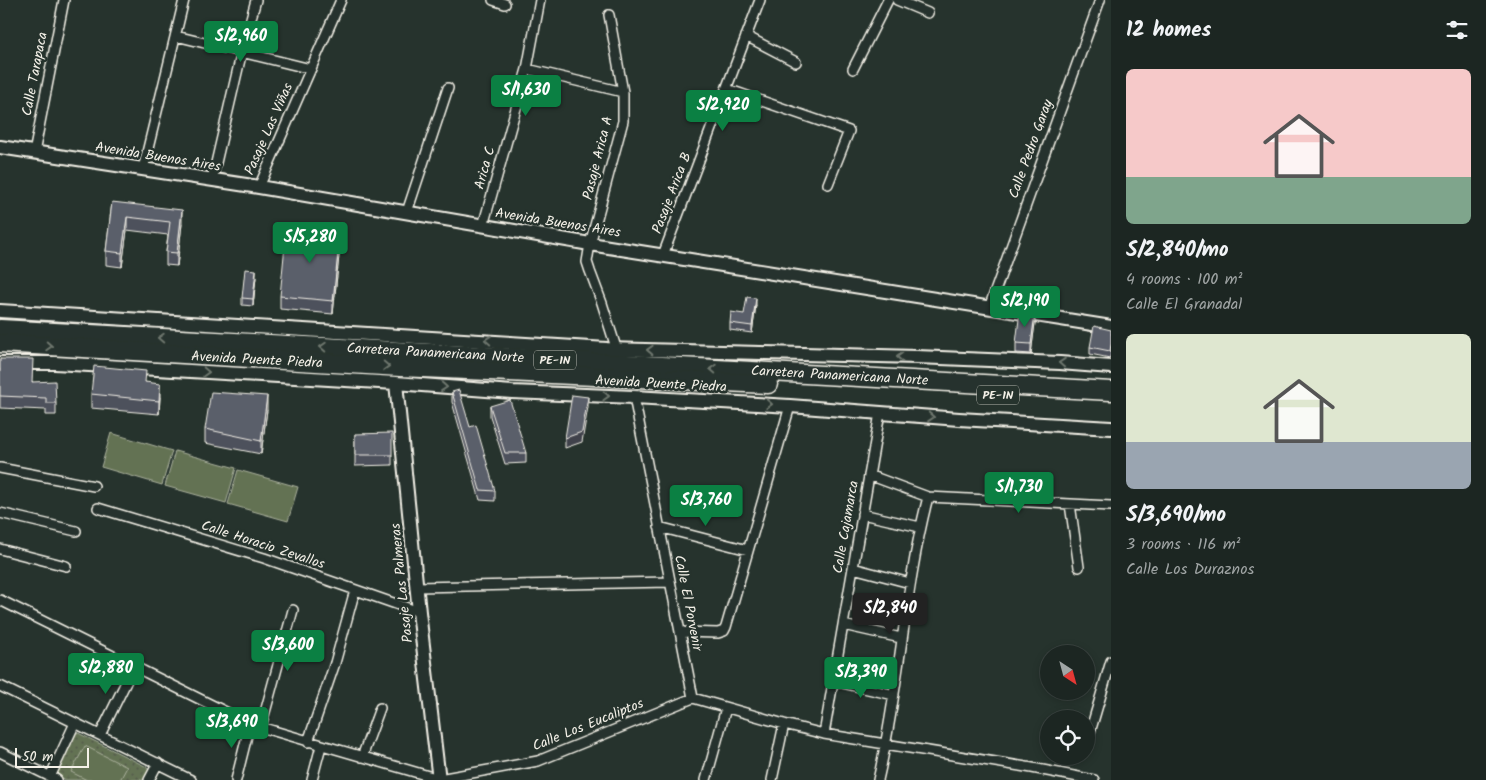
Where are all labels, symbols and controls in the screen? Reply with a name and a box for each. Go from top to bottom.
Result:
text: 12 homes [1126,14,1211,47]
icon: filters [1443,16,1471,44]
pin: S/2,960 [195,20,287,63]
text: S/2,960 [215,24,267,49]
street label: Calle Tarapaca [16,30,54,118]
pin: S/1,630 [480,74,572,117]
text: S/1,630 [502,78,550,103]
street label: Pasaje Las Viñas [239,79,299,179]
pin: S/2,920 [677,90,769,132]
text: S/2,920 [697,93,749,118]
street label: Calle Pedro Garay [1003,96,1059,202]
icon: home [1254,101,1344,191]
street label: Pasaje Arica A [577,114,619,202]
street label: Avenida Buenos Aires [94,136,222,178]
street label: Arica C [468,144,502,192]
street label: Pasaje Arica B [646,149,698,237]
street label: Avenida Buenos Aires [494,202,622,244]
pin: S/5,280 [264,222,356,264]
text: S/5,280 [284,225,336,250]
text: S/2,840/mo [1126,234,1229,267]
text: 4 rooms · 100 m² [1126,267,1242,292]
pin: S/2,190 [979,286,1071,328]
text: S/2,190 [1001,289,1049,314]
text: Calle El Granadal [1126,292,1242,317]
one-way arrow [157,332,165,343]
one-way arrow [484,335,492,346]
street label: Carretera Panamericana Norte [346,337,525,369]
one-way arrow [45,340,53,351]
one-way arrow [319,342,327,353]
one-way arrow [646,345,654,356]
street label: Avenida Puente Piedra [191,346,323,374]
road number: PE-1N [534,350,576,370]
one-way arrow [896,352,904,362]
one-way arrow [1058,358,1066,369]
street label: Carretera Panamericana Norte [750,360,930,392]
one-way arrow [382,361,390,372]
one-way arrow [709,363,717,374]
icon: home [1254,366,1344,456]
one-way arrow [202,367,210,378]
street label: Avenida Puente Piedra [595,370,727,398]
one-way arrow [440,381,448,392]
road number: PE-1N [977,386,1019,404]
one-way arrow [603,390,611,401]
one-way arrow [765,399,773,410]
one-way arrow [927,411,935,422]
pin: S/1,730 [973,472,1065,514]
text: S/1,730 [996,475,1042,500]
street label: Calle Cajamarca [827,479,865,575]
pin: S/3,760 [660,484,752,527]
text: S/3,760 [681,488,731,513]
text: S/3,690/mo [1126,499,1226,532]
street label: Calle Horacio Zevallos [198,515,328,575]
street label: Pasaje Las Palmeras [385,522,419,644]
text: 3 rooms · 116 m² [1126,532,1241,557]
street label: Calle El Porvenir [668,553,708,654]
text: Calle Los Duraznos [1126,557,1254,582]
pin: S/2,840 [844,592,936,635]
text: S/2,840 [863,596,917,621]
pin: S/3,600 [242,630,334,672]
text: S/3,600 [262,633,314,658]
north arrow [1040,645,1095,700]
map controls [1040,645,1095,765]
pin: S/2,880 [60,652,152,695]
text: S/2,880 [79,656,133,681]
pin: S/3,390 [815,656,907,699]
text: S/3,390 [835,660,887,685]
street label: Calle Los Eucaliptos [529,693,647,757]
pin: S/3,690 [186,706,278,749]
text: S/3,690 [206,710,258,735]
button: locate [1040,710,1095,765]
scale bar [15,745,89,768]
text: 50 m [22,746,53,768]

